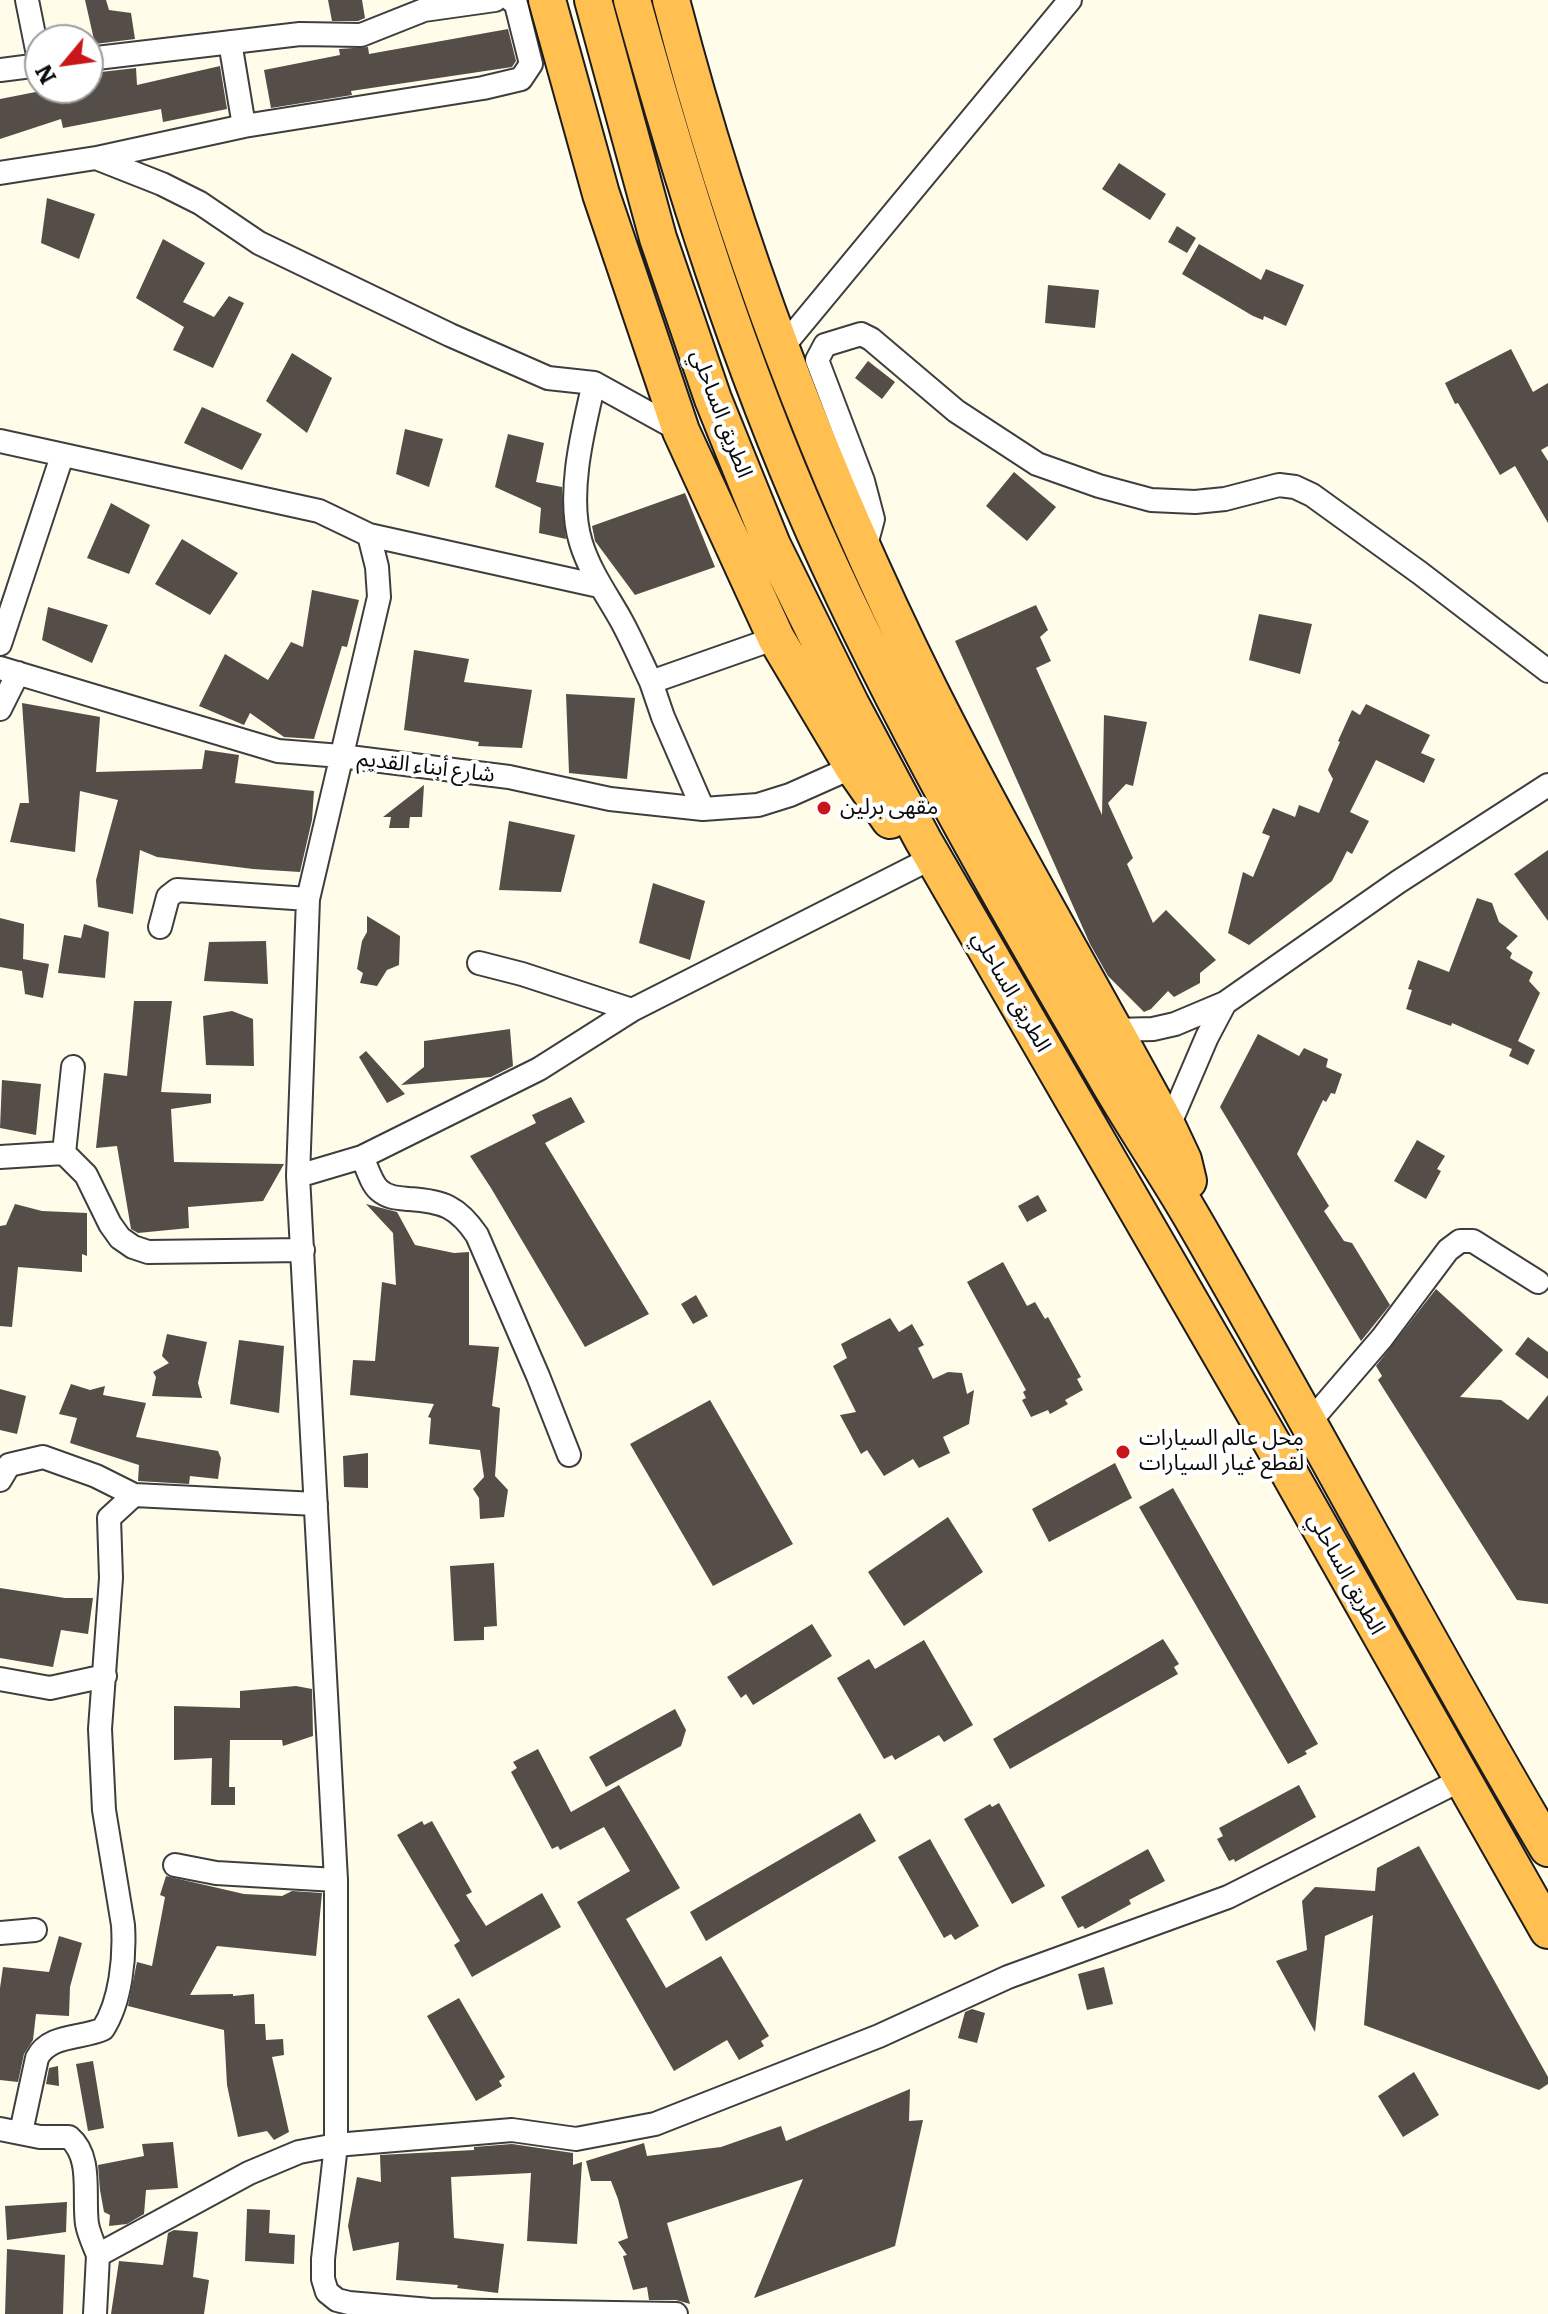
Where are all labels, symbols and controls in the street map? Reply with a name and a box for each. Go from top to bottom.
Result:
north arrow [24,24,104,104]
text: N [25,59,63,91]
street label: الطريق الساحلي [684,346,758,482]
street label: شارع أبناء القديم [356,745,496,789]
place label: مقهى برلين [840,795,938,821]
marker: مقهى برلين [815,799,833,817]
street label: الطريق الساحلي [966,927,1056,1057]
place label: محل عالم السيارات لقطع غيار السيارات [1139,1426,1304,1478]
marker: محل عالم السيارات لقطع غيار السيارات [1114,1443,1132,1461]
street label: الطريق الساحلي [1302,1508,1390,1640]

